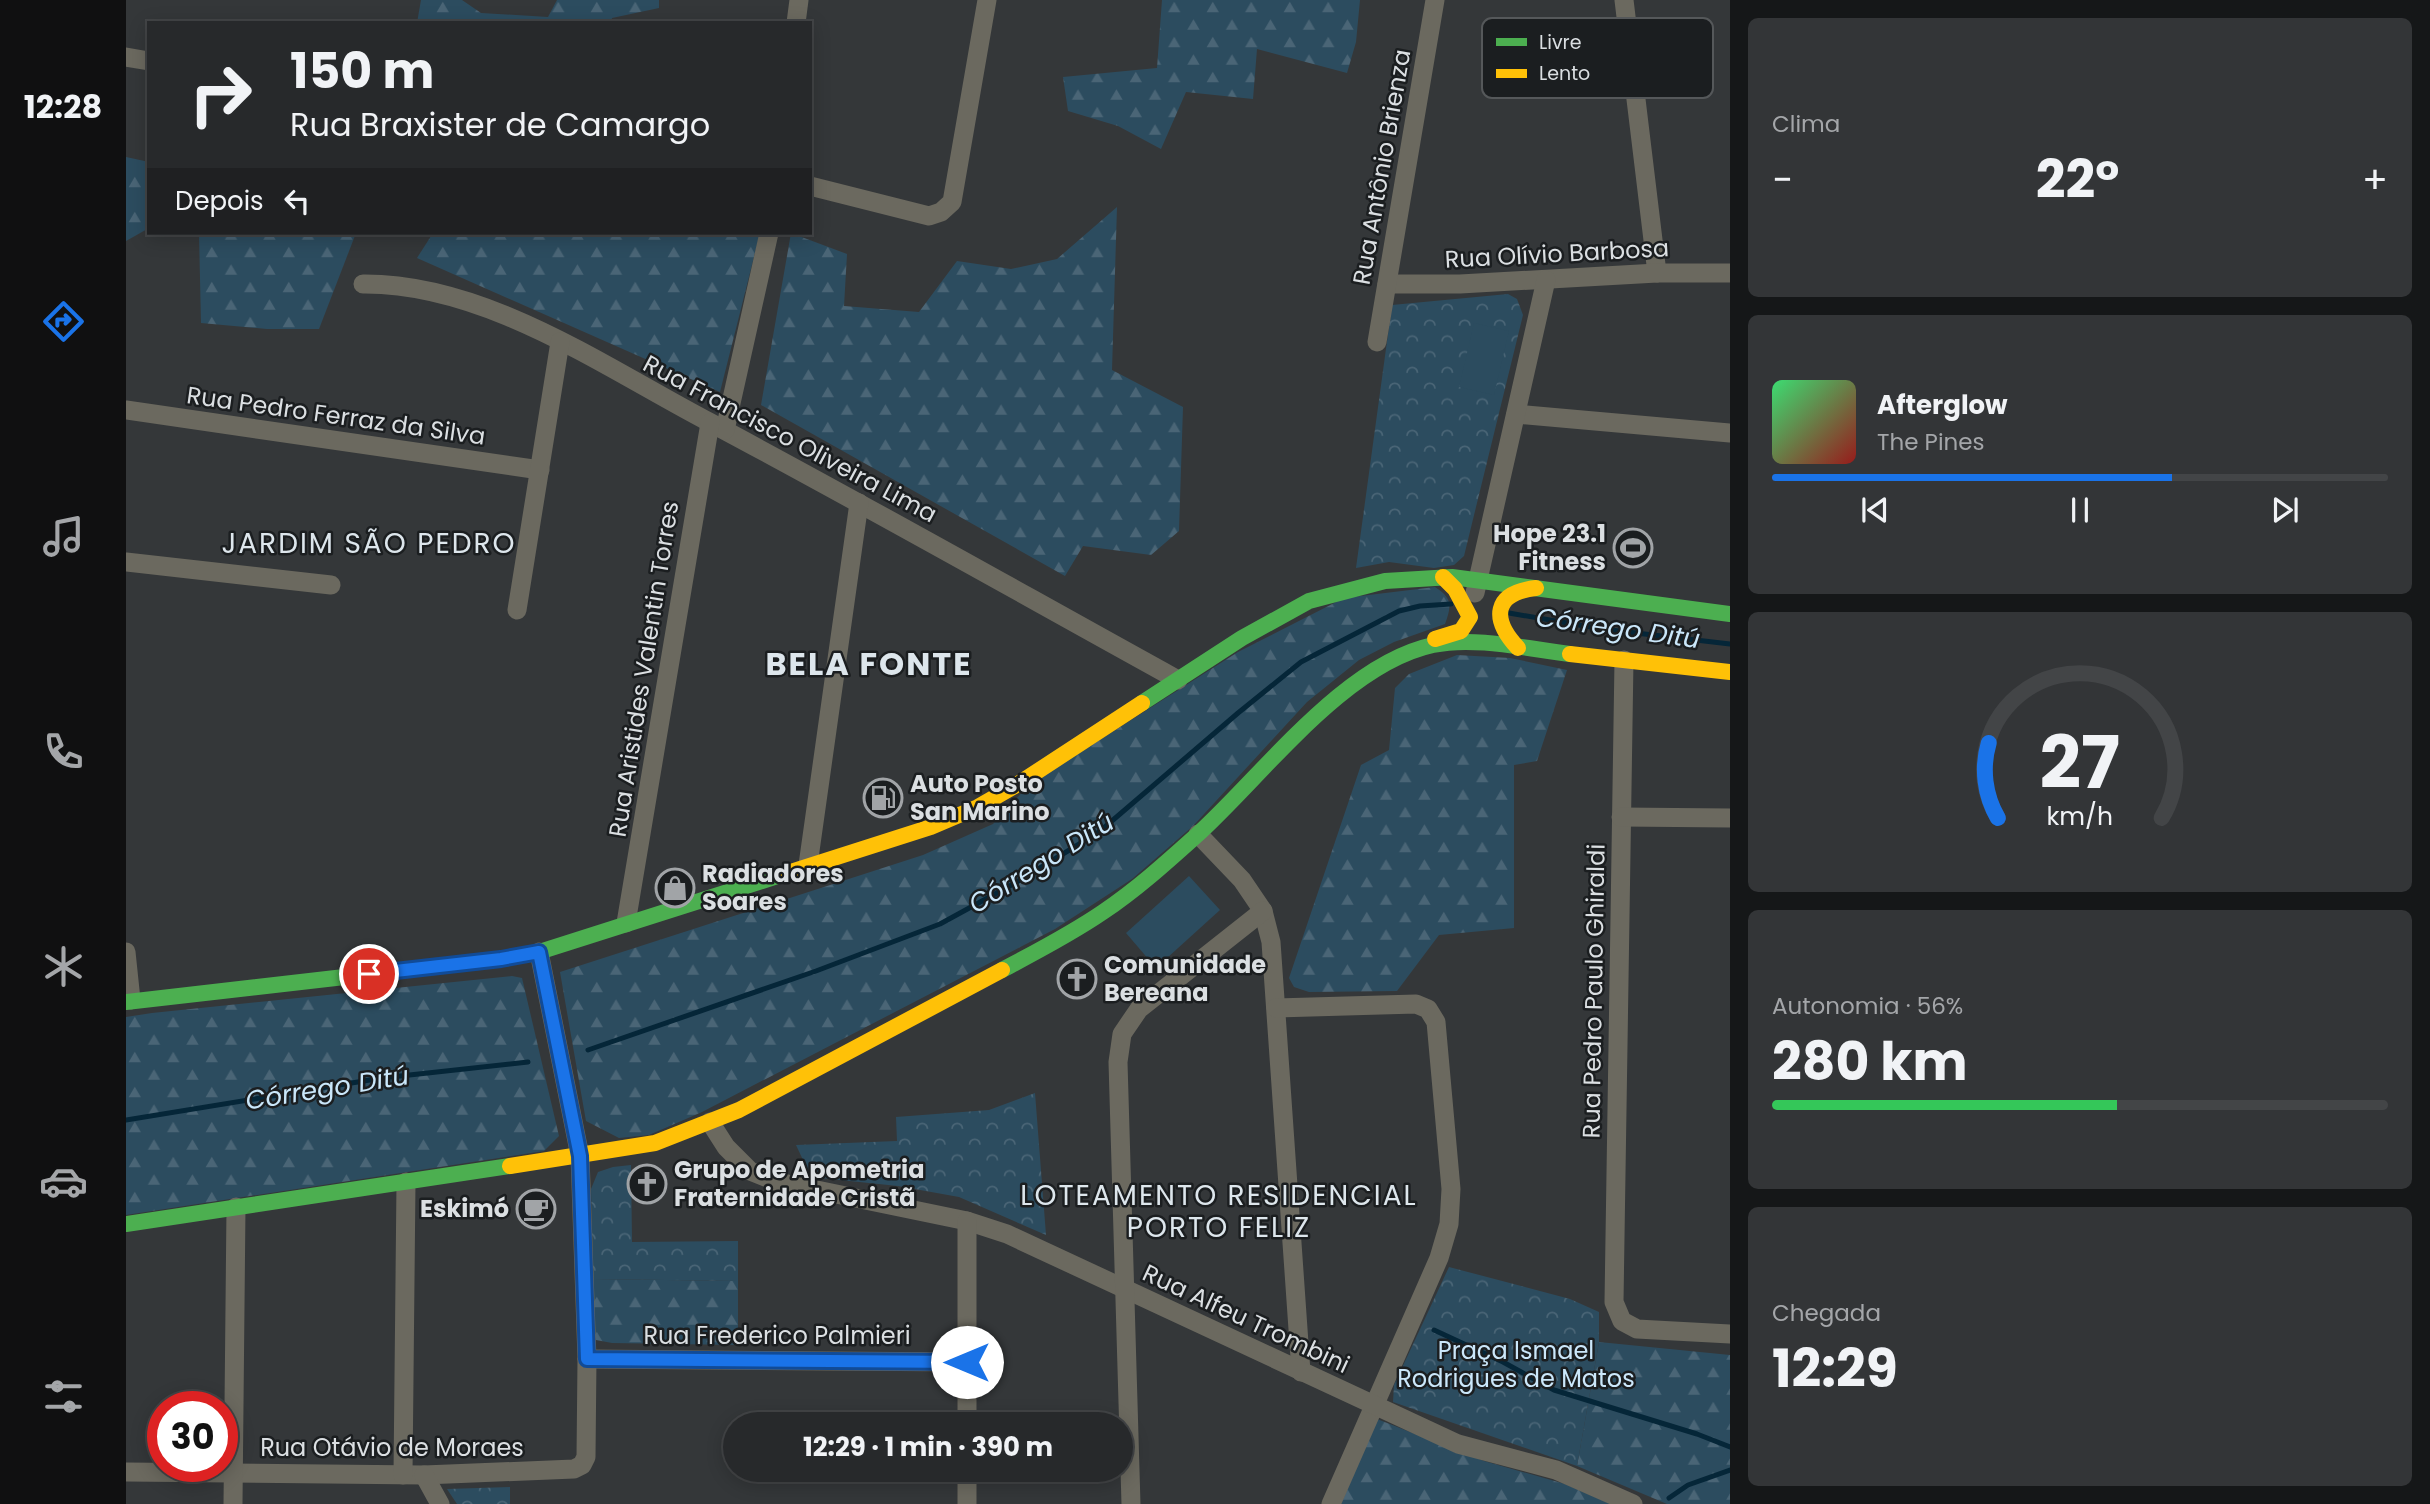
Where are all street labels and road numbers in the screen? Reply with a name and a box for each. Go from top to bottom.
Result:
street label: Rua Antônio Brienza [1345,47,1418,287]
street label: Rua Olívio Barbosa [1444,231,1670,276]
street label: Rua Francisco Oliveira Lima [638,347,943,530]
street label: Rua Pedro Ferraz da Silva [185,378,487,453]
street label: Rua Aristides Valentin Torres [601,499,686,839]
street label: Rua Pedro Paulo Ghiraldi [1574,843,1613,1139]
street label: Rua Alfeu Trombini [1137,1256,1355,1381]
street label: Rua Frederico Palmieri [643,1319,911,1352]
street label: Rua Otávio de Moraes [260,1431,524,1464]

